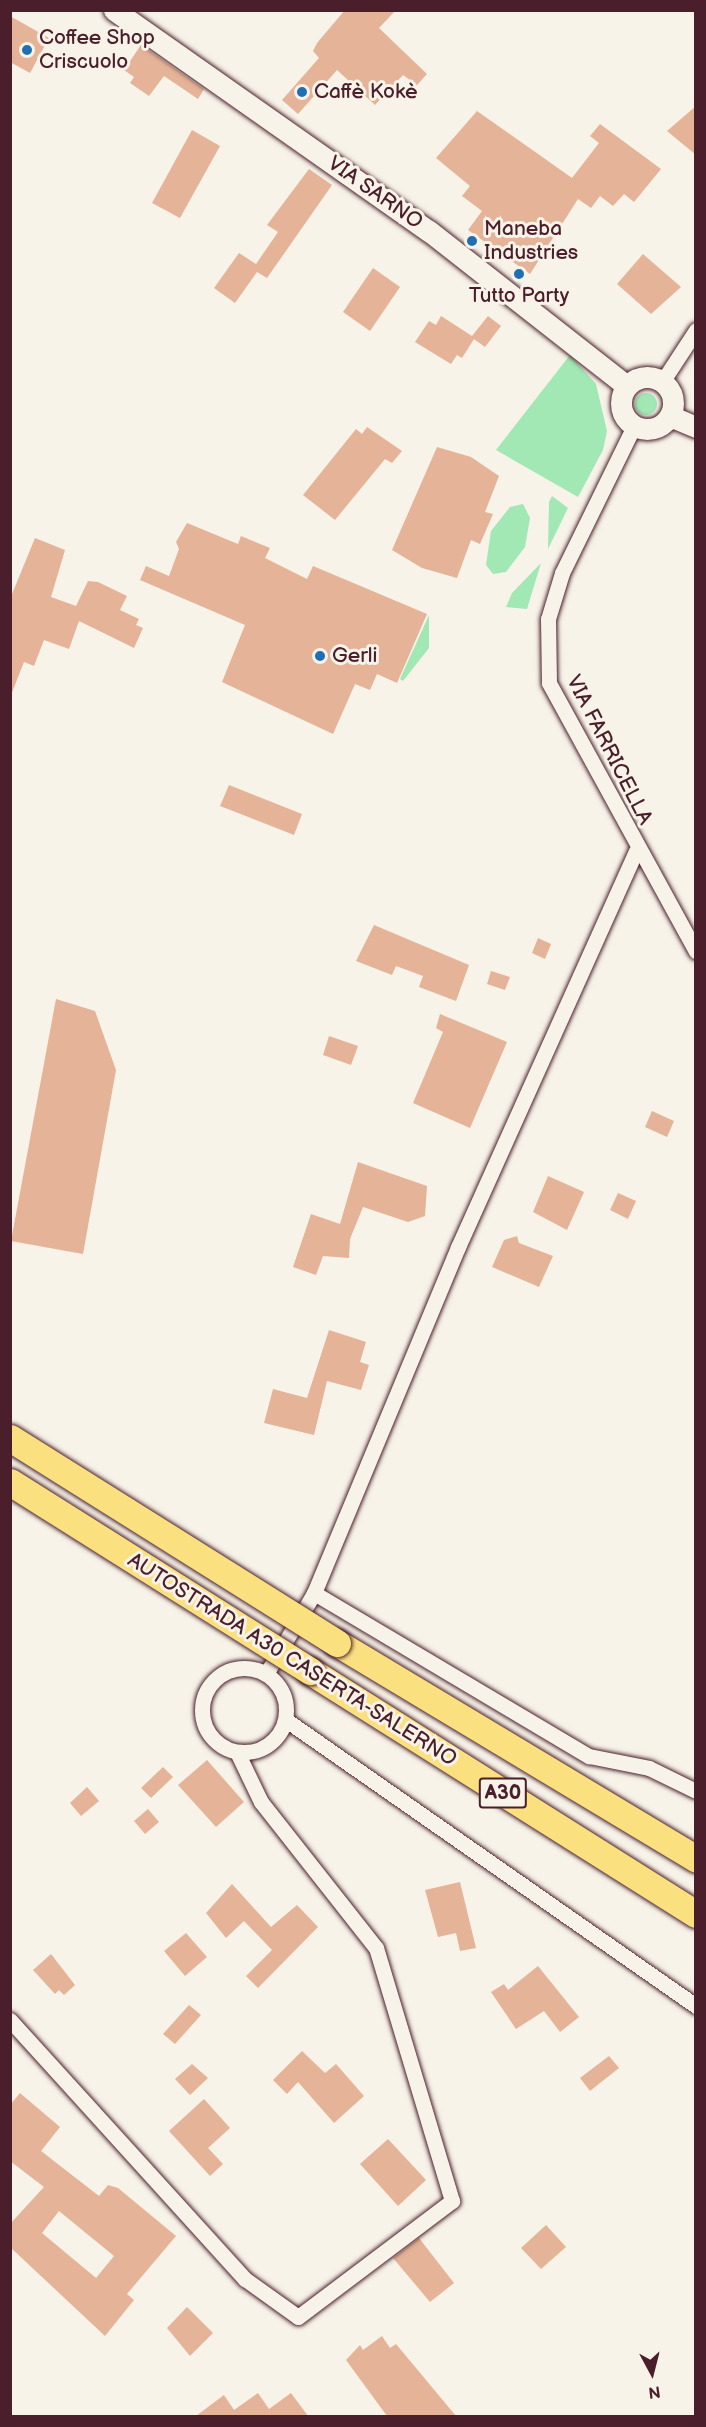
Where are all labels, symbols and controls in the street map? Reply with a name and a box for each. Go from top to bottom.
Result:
place label: Coffee Shop Criscuolo [39,25,155,75]
marker: Coffee Shop Criscuolo [20,43,34,57]
place label: Caffè Kokè [314,79,418,105]
marker: Caffè Kokè [295,85,309,99]
street label: VIA SARNO [323,151,427,235]
place label: Maneba Industries [484,216,578,266]
marker: Maneba Industries [465,234,479,248]
marker: Tutto Party [512,267,526,281]
place label: Tutto Party [469,283,569,309]
place label: Gerli [332,643,377,669]
marker: Gerli [313,649,327,663]
street label: VIA FARRICELLA [560,671,658,829]
street label: AUTOSTRADA A30 CASERTA-SALERNO [123,1548,461,1772]
road number: A30 [478,1776,528,1810]
north arrow [622,2343,682,2403]
text: N [647,2381,661,2402]

